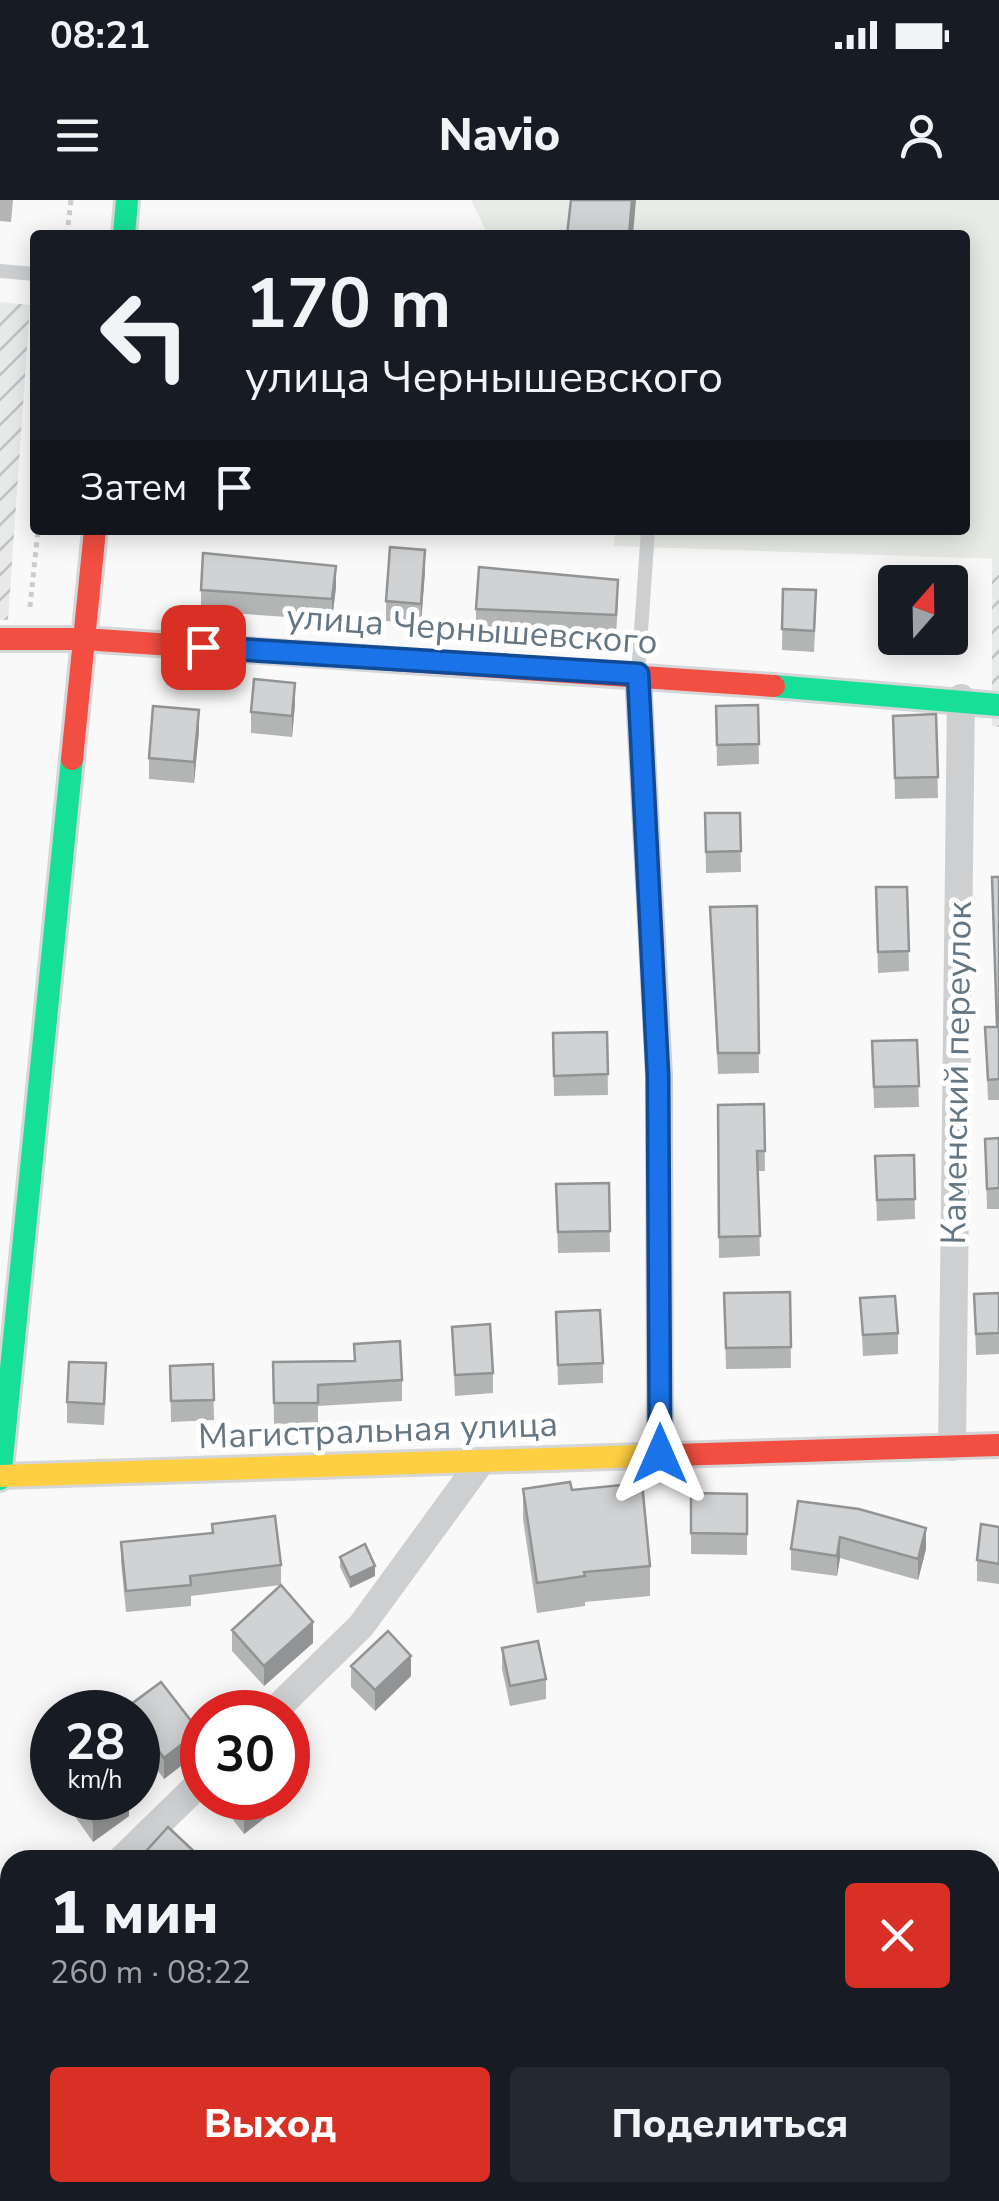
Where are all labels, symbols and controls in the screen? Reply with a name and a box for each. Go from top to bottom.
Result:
text: 08:21 [50,10,151,61]
text: Navio [439,105,560,166]
icon: menu [50,108,105,163]
icon: person [894,108,949,163]
text: 170 m [245,256,451,352]
icon: left [80,270,210,400]
text: улица Чернышевского [245,347,723,408]
icon: arrive [207,460,262,515]
text: Затем [80,462,187,513]
north arrow [878,565,968,655]
map controls [878,565,968,655]
street label: улица Чернышевского [285,593,659,666]
pin [161,605,246,690]
icon: arrive [176,620,231,675]
street label: Каменский переулок [930,900,983,1245]
street label: Магистральная улица [197,1401,559,1460]
position arrow [608,1402,712,1506]
speed limit sign: 30 [180,1690,310,1820]
text: 28 [65,1708,125,1777]
text: km/h [67,1763,123,1797]
text: 1 мин [50,1872,219,1954]
button: close [845,1883,950,1988]
text: 260 m · 08:22 [50,1951,251,1994]
button: Выход [50,2067,490,2182]
button: Поделиться [510,2067,950,2182]

